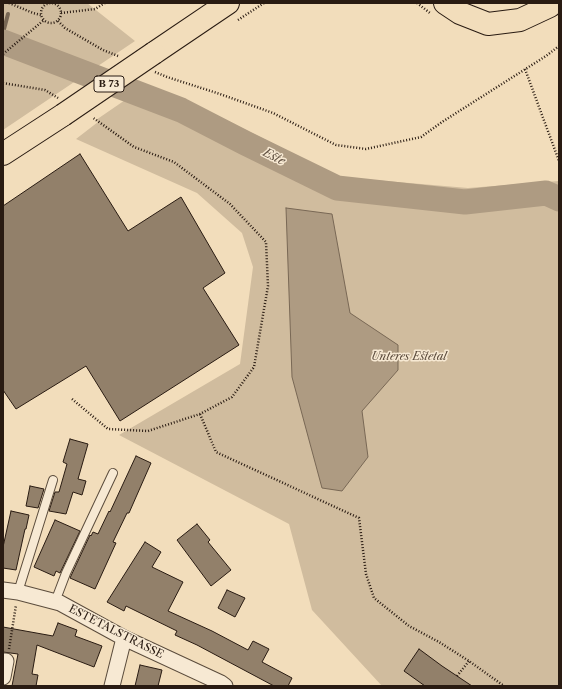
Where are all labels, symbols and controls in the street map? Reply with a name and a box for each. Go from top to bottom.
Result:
road number: B 73 [94,76,124,92]
water label: Este [261,145,287,169]
park label: Unteres Estetal [371,350,447,364]
street label: ESTETALSTRASSE [66,602,166,662]

